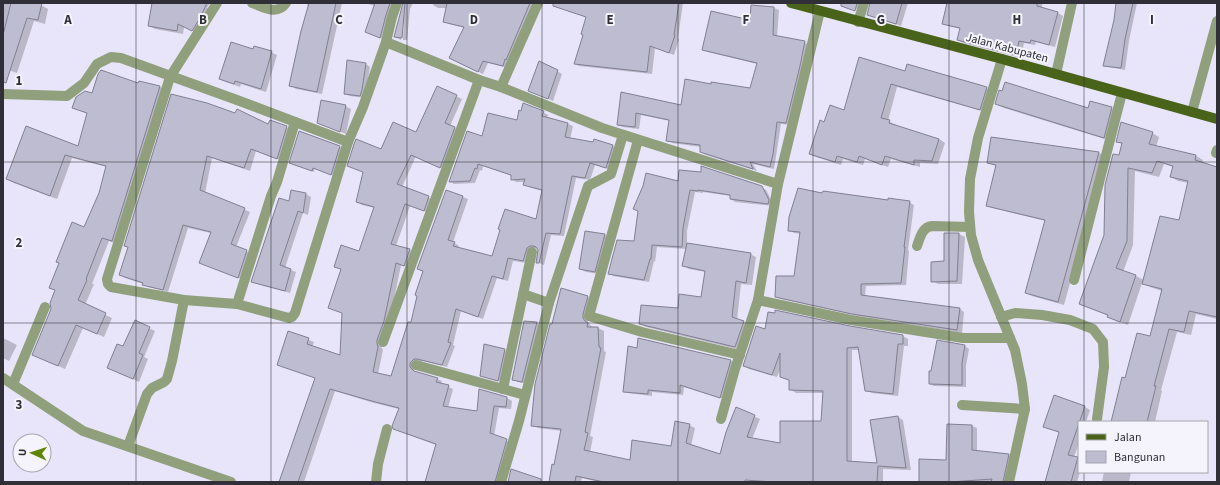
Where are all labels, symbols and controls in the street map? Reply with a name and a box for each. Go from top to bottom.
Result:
text: A [63,11,72,29]
text: B [199,11,207,29]
text: C [335,11,343,29]
text: D [470,11,478,29]
text: E [606,11,614,29]
text: F [743,11,750,29]
text: G [877,11,885,29]
text: H [1013,11,1021,29]
text: I [1150,11,1154,29]
street label: Jalan Kabupaten [964,29,1050,67]
text: 1 [16,72,23,90]
text: 2 [16,234,23,252]
text: 3 [16,396,23,414]
legend [1078,421,1208,473]
text: Jalan [1114,429,1141,446]
north arrow [12,433,52,473]
text: U [15,448,30,457]
text: Bangunan [1114,449,1165,466]

